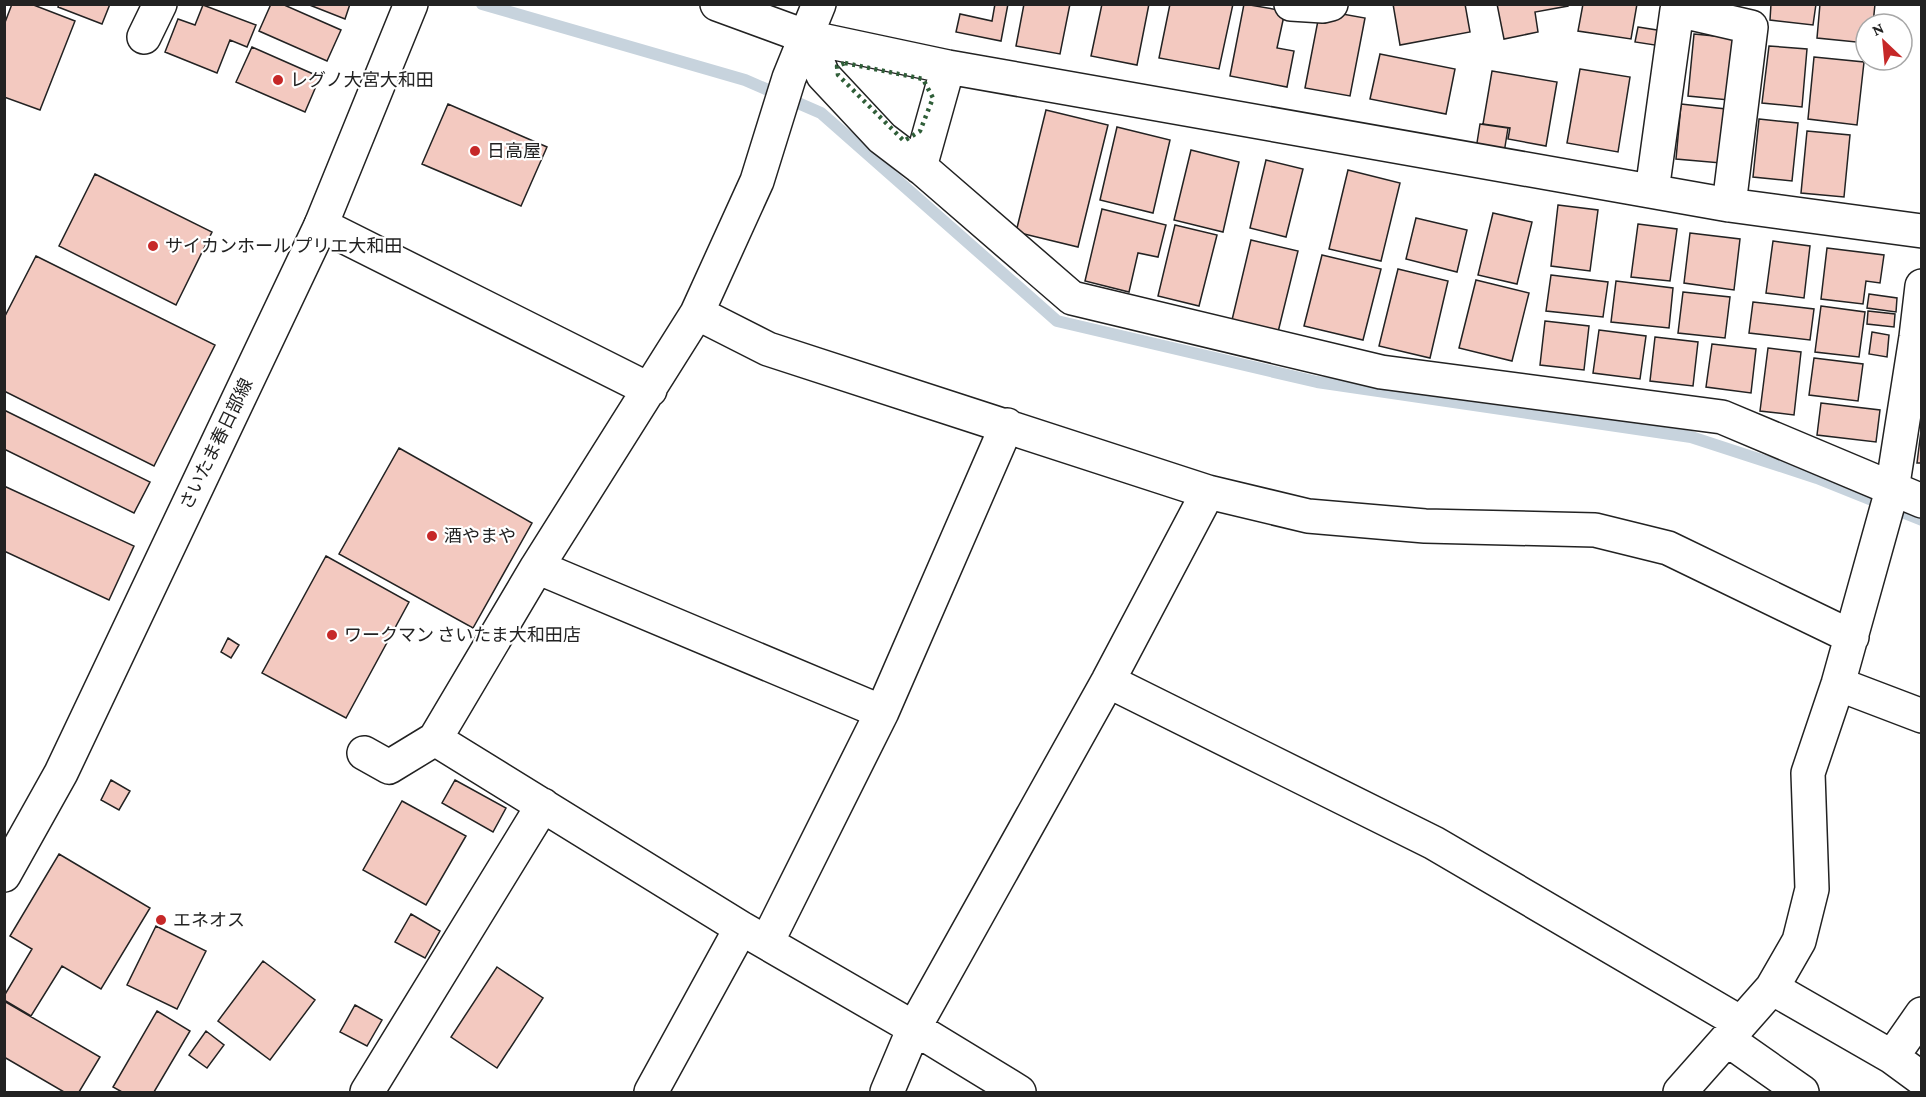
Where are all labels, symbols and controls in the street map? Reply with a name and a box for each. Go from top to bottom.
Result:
north arrow [1854,12,1914,72]
text: N [1869,19,1886,39]
place label: レグノ大宮大和田 [290,70,434,90]
marker: レグノ大宮大和田 [271,73,285,87]
place label: 日高屋 [487,141,541,161]
marker: 日高屋 [468,144,482,158]
place label: サイカンホール プリエ大和田 [165,236,402,256]
marker: サイカンホール プリエ大和田 [146,239,160,253]
street label: さいたま春日部線 [176,375,256,513]
place label: 酒やまや [444,526,516,546]
marker: 酒やまや [425,529,439,543]
place label: ワークマン さいたま大和田店 [344,625,581,645]
marker: ワークマン さいたま大和田店 [325,628,339,642]
place label: エネオス [173,910,245,930]
marker: エネオス [154,913,168,927]

